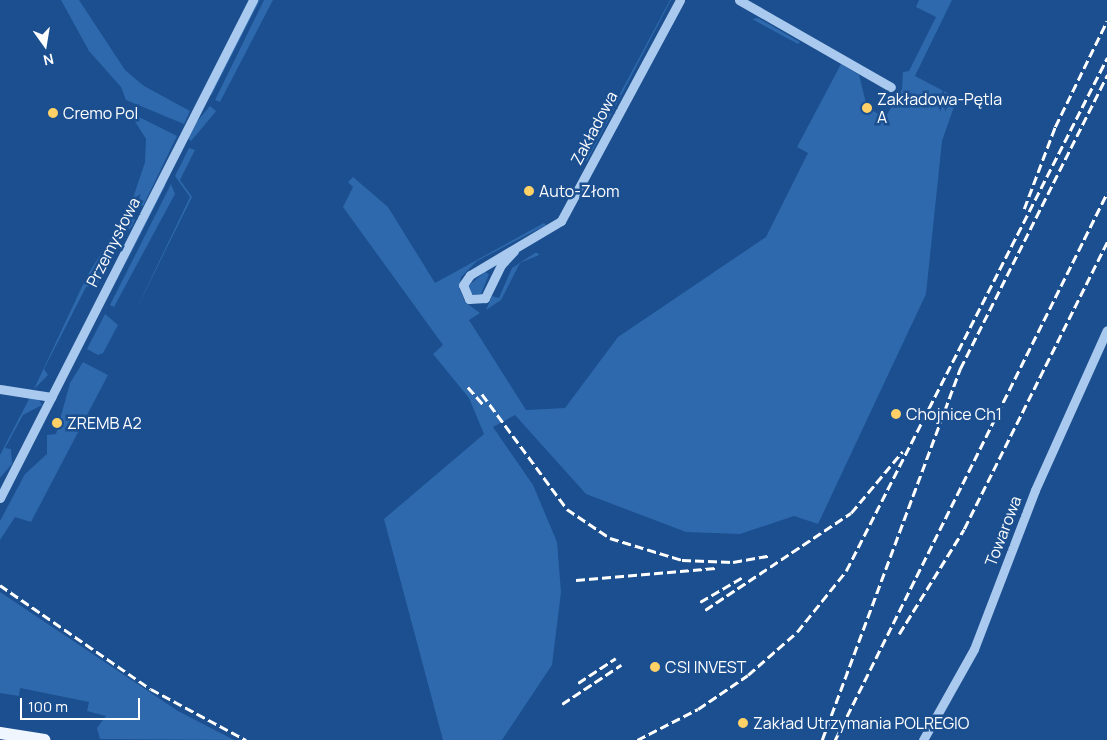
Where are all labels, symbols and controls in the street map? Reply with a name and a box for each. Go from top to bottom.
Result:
north arrow [20,20,70,70]
text: N [41,50,56,70]
street label: Zakładowa [567,88,621,168]
place label: Zakładowa-Pętla A [877,89,1002,127]
marker: Zakładowa-Pętla A [861,102,873,114]
place label: Cremo Pol [63,103,138,123]
marker: Cremo Pol [47,107,59,119]
place label: Auto-Złom [539,181,619,201]
marker: Auto-Złom [523,185,535,197]
street label: Przemysłowa [82,194,144,290]
place label: Chojnice Ch1 [906,404,1002,424]
marker: Chojnice Ch1 [890,408,902,420]
place label: ZREMB A2 [67,413,142,433]
marker: ZREMB A2 [51,417,63,429]
street label: Towarowa [981,493,1025,569]
place label: CSI INVEST [665,657,746,677]
marker: CSI INVEST [649,661,661,673]
scale bar [22,688,142,720]
text: 100 m [28,696,68,717]
place label: Zakład Utrzymania POLREGIO [753,713,969,733]
marker: Zakład Utrzymania POLREGIO [737,717,749,729]

